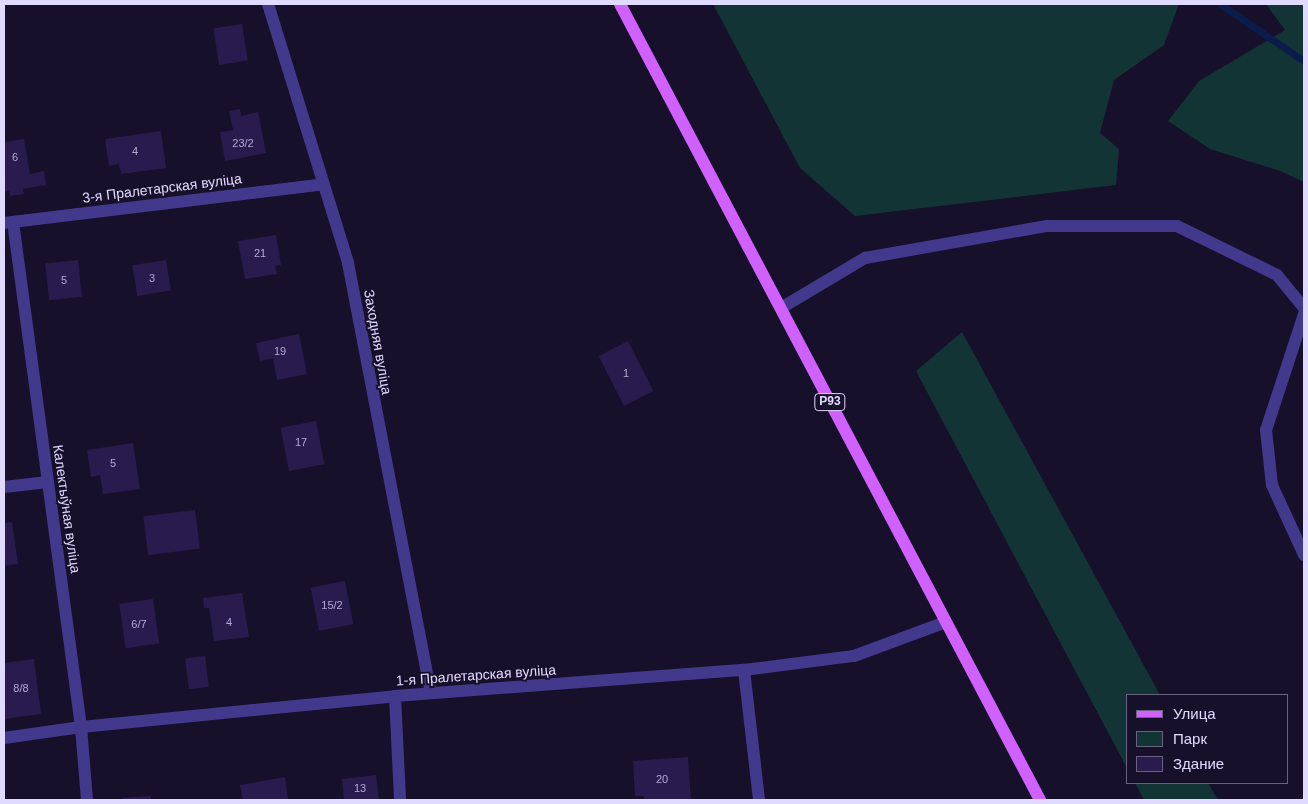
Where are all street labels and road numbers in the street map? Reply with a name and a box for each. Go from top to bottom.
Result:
street label: 3-я Пралетарская вуліца [81,170,243,206]
street label: Заходняя вуліца [360,288,396,396]
road number: Р93 [814,392,846,412]
street label: Калектыўная вуліца [50,444,84,574]
street label: 1-я Пралетарская вуліца [395,661,557,689]

